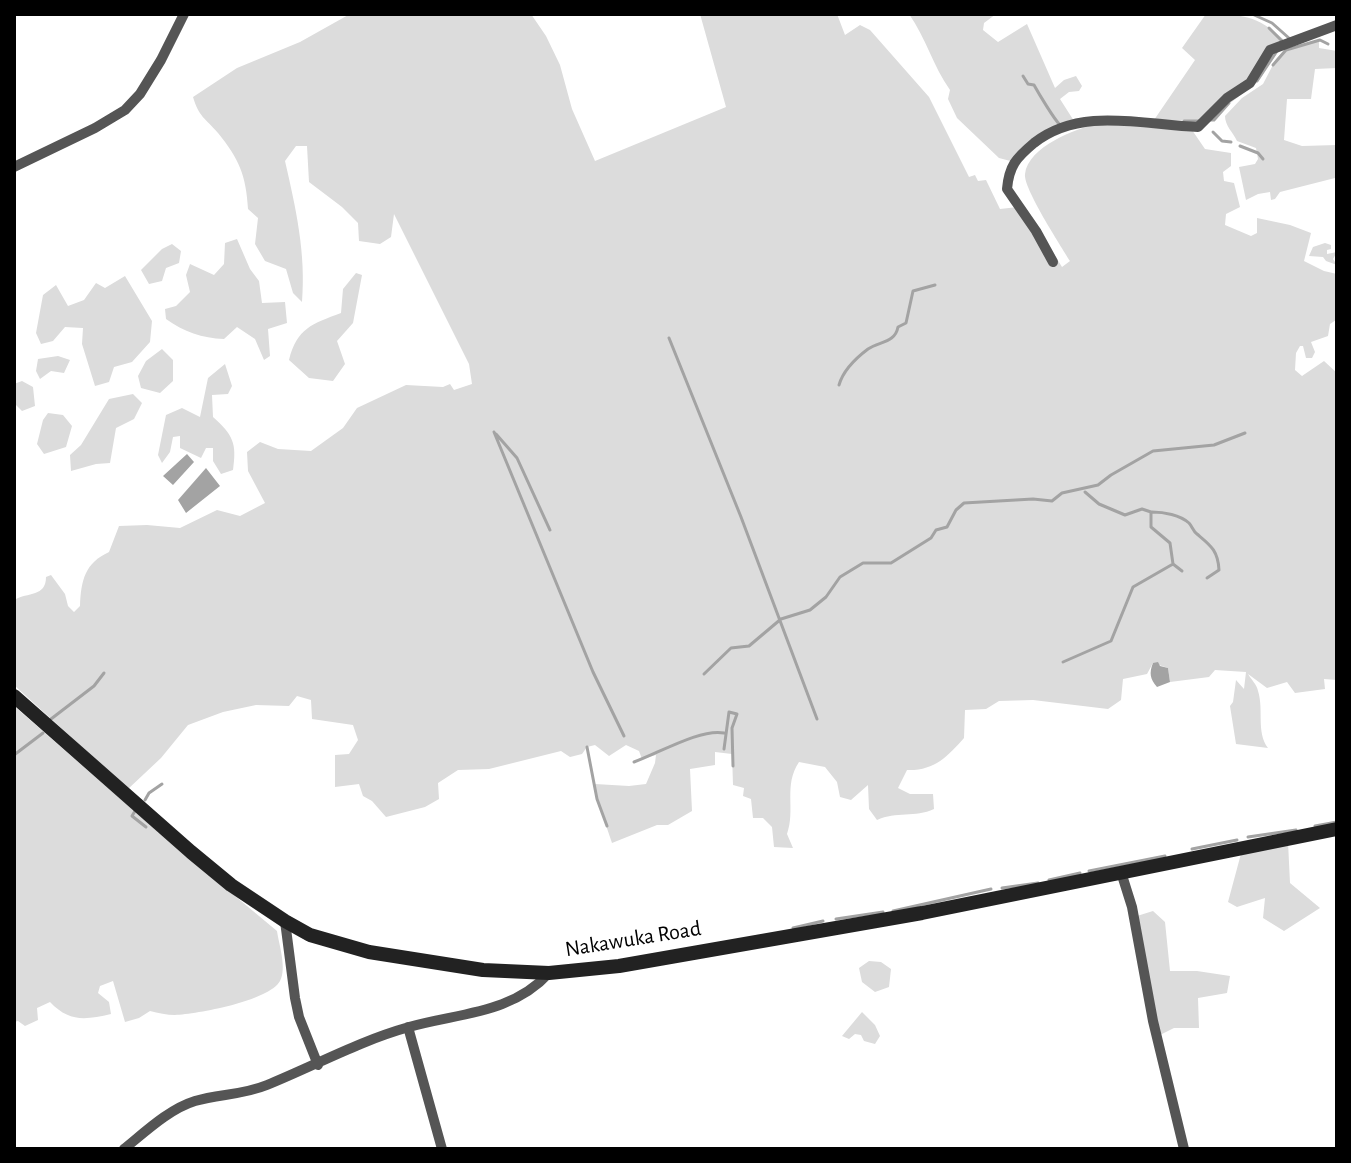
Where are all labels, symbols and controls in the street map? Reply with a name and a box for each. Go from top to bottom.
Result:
street label: Nakawuka Road [563,915,703,963]

